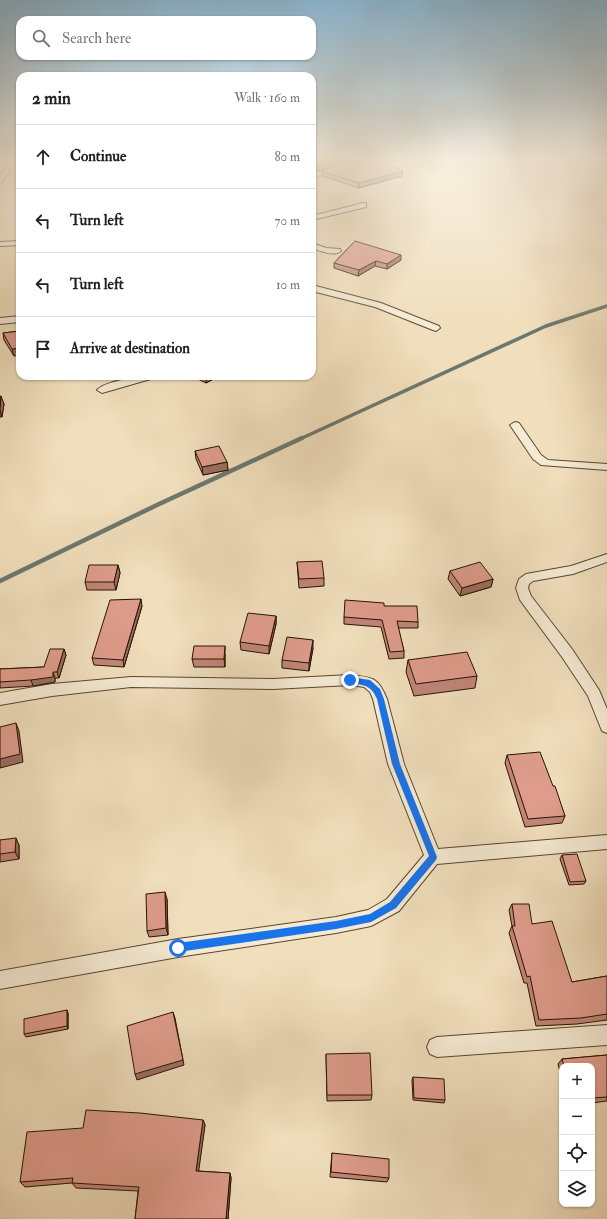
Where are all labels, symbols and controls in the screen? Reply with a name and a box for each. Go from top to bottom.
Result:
search box [16,16,316,60]
icon: search [30,27,52,49]
text: Search here [62,29,131,48]
text: 2 min [32,88,71,109]
text: Walk · 160 m [234,90,300,106]
icon: ahead [32,146,54,168]
text: Continue [70,147,126,166]
text: 80 m [274,149,300,165]
icon: left [32,210,54,232]
text: Turn left [70,211,124,230]
text: 70 m [275,213,300,229]
icon: left [32,274,54,296]
text: Turn left [70,275,124,294]
text: 10 m [276,277,300,293]
icon: arrive [32,338,54,360]
text: Arrive at destination [70,339,190,358]
route end [341,671,359,689]
route start [169,939,187,957]
map controls [559,1063,595,1207]
button: + [559,1063,595,1099]
button: − [559,1099,595,1135]
button: locate [559,1135,595,1171]
button: layers [559,1171,595,1207]

